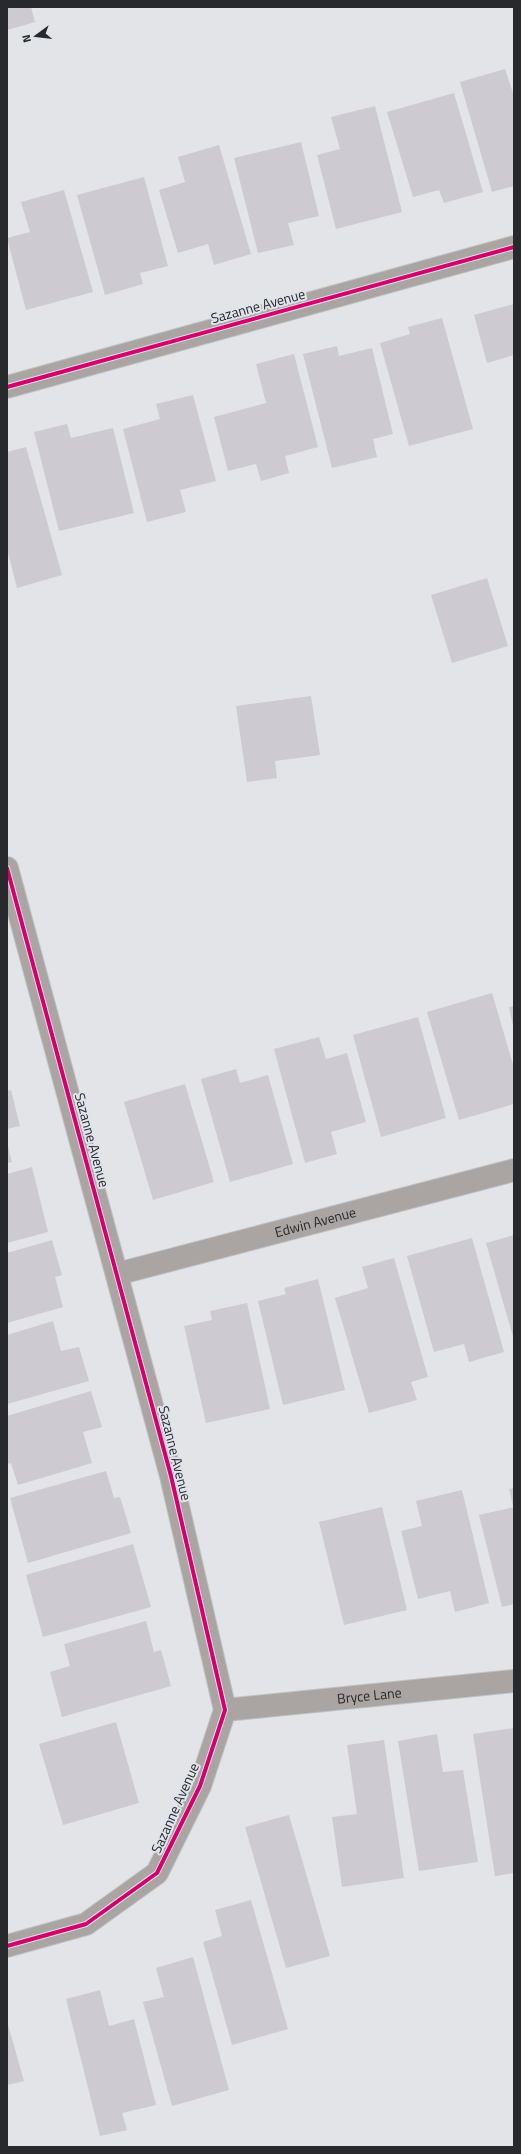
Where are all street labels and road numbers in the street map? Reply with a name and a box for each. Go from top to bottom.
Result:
street label: Sazanne Avenue [208,283,307,328]
street label: Sazanne Avenue [70,1090,115,1189]
street label: Edwin Avenue [272,1201,358,1242]
street label: Sazanne Avenue [154,1403,197,1502]
street label: Bryce Lane [336,1681,402,1709]
street label: Sazanne Avenue [145,1759,204,1856]

